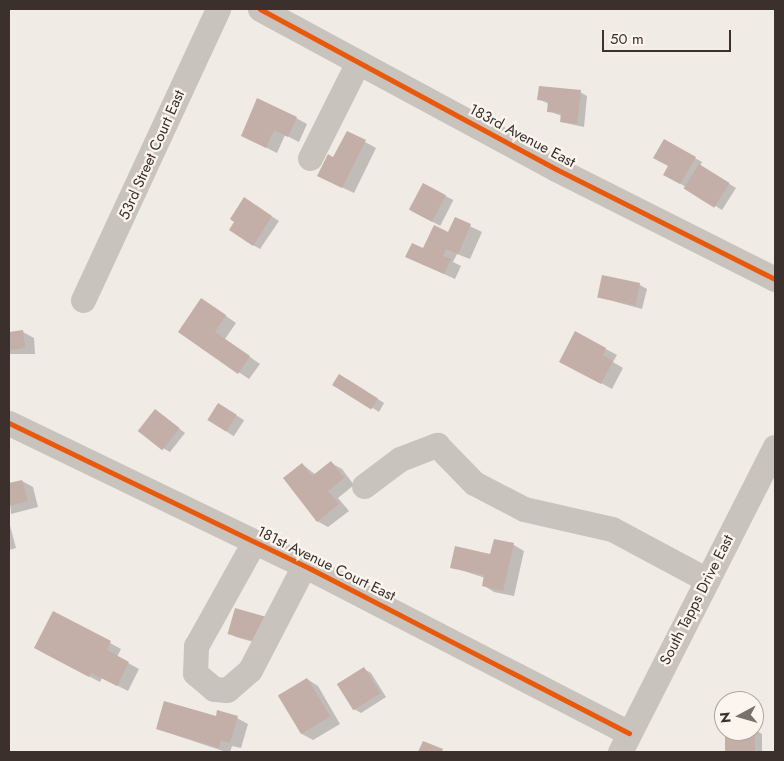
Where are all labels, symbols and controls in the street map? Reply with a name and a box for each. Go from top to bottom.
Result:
scale bar [604,20,733,52]
text: 50 m [610,28,644,50]
street label: 53rd Street Court East [115,87,189,223]
street label: 183rd Avenue East [466,100,578,172]
street label: 181st Avenue Court East [254,523,398,605]
street label: South Tapps Drive East [656,532,738,668]
north arrow [714,691,764,741]
text: N [715,711,736,724]

